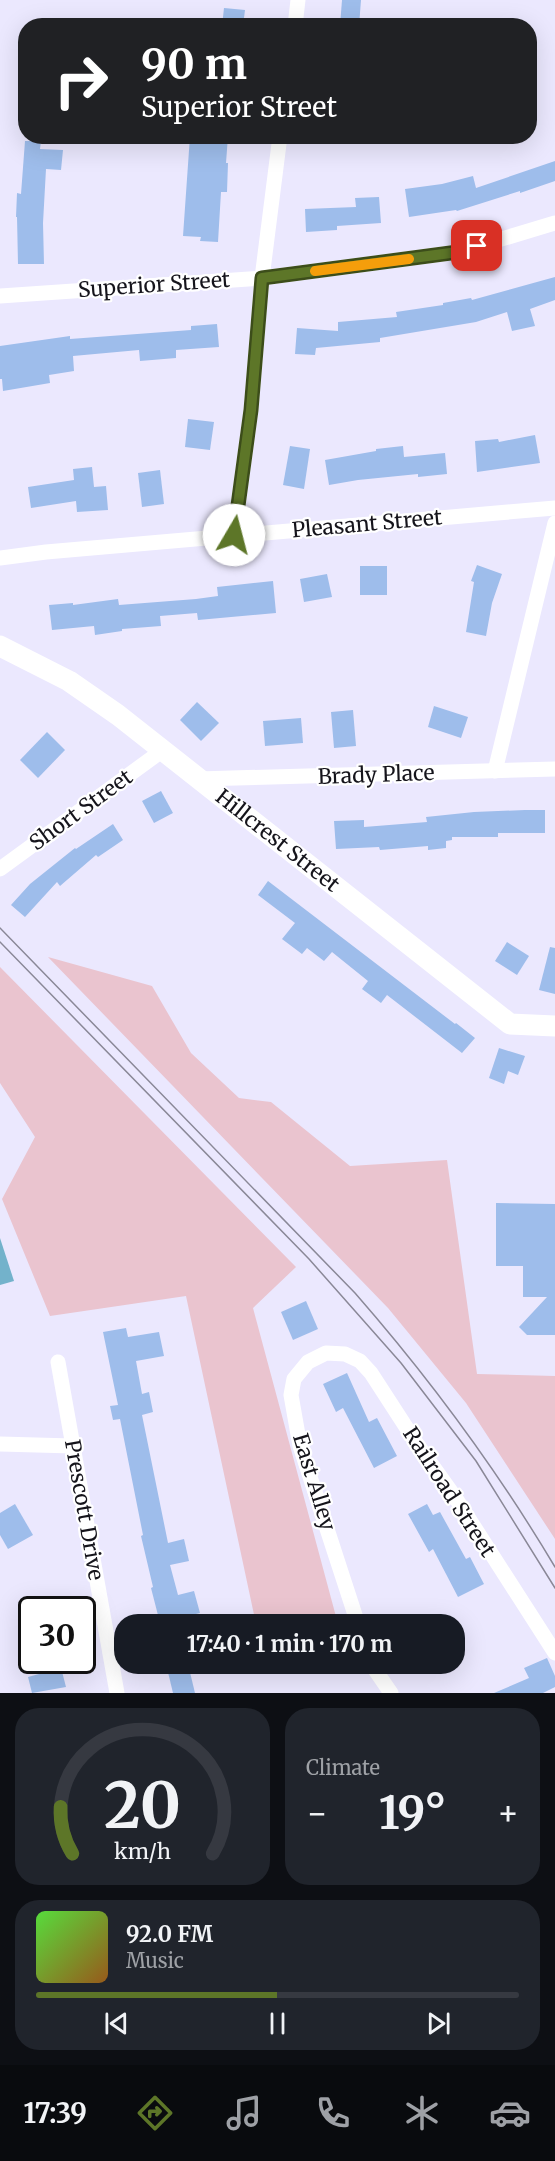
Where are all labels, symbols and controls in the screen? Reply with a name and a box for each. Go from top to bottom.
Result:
text: 90 m [141,38,247,90]
icon: right [42,42,120,120]
text: Superior Street [141,90,337,124]
pin [451,220,502,271]
icon: arrive [460,229,493,262]
street label: Superior Street [77,266,231,303]
position arrow [202,503,266,567]
street label: Pleasant Street [291,503,443,544]
street label: Brady Place [317,759,435,790]
street label: Short Street [24,763,138,856]
street label: Hillcrest Street [210,783,345,898]
street label: Railroad Street [397,1422,502,1562]
street label: East Alley [287,1430,342,1534]
street label: Prescott Drive [59,1437,110,1582]
speed limit sign: 30 [18,1596,96,1674]
text: 17:40 · 1 min · 170 m [187,1630,392,1658]
text: Climate [306,1755,380,1780]
text: 20 [104,1767,181,1845]
text: 19° [379,1785,446,1841]
text: − [306,1793,328,1834]
text: + [497,1793,519,1834]
text: km/h [114,1838,171,1865]
text: 92.0 FM [126,1920,213,1948]
text: Music [126,1948,184,1973]
icon: previous [100,2007,133,2040]
icon: pause [261,2007,294,2040]
icon: next [422,2007,455,2040]
icon: directions [134,2092,176,2134]
icon: music [223,2092,265,2134]
icon: phone [312,2092,354,2134]
icon: climate [401,2092,443,2134]
icon: car [489,2092,531,2134]
text: 17:39 [23,2096,87,2130]

